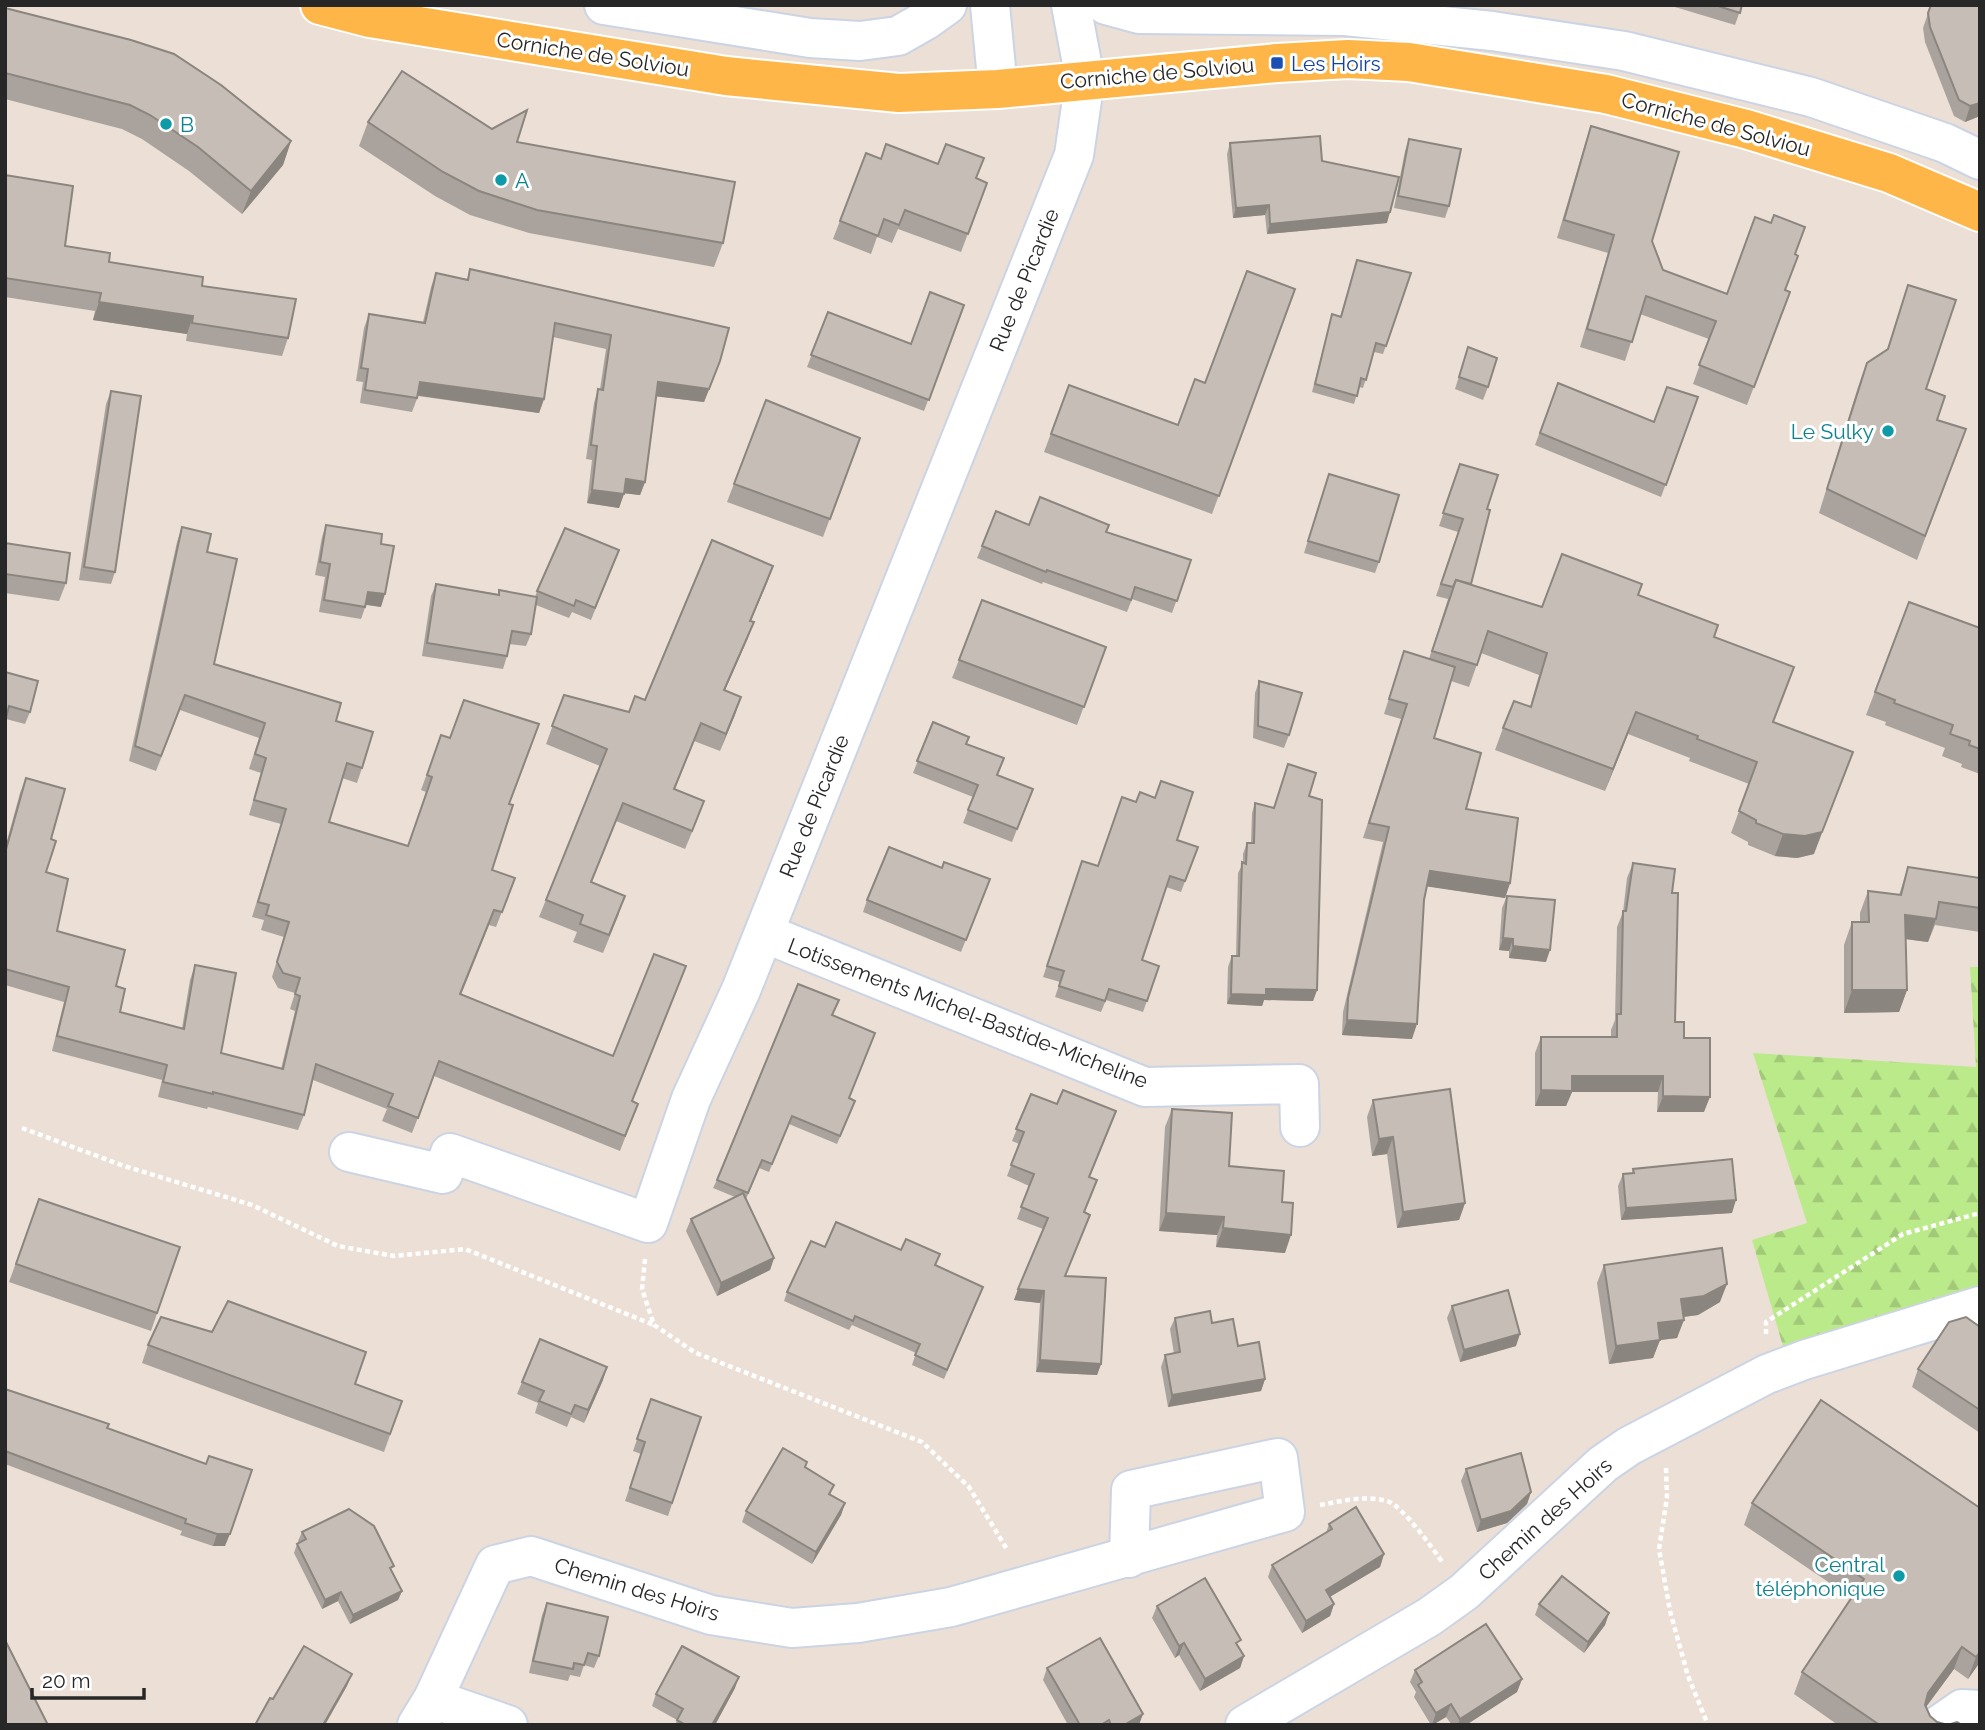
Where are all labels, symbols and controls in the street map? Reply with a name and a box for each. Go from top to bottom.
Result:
street label: Corniche de Solviou [495,26,691,82]
place label: Les Hoirs [1291,51,1381,76]
street label: Corniche de Solviou [1059,52,1255,94]
marker: Les Hoirs [1269,55,1285,71]
street label: Corniche de Solviou [1619,87,1813,161]
place label: B [180,112,194,137]
marker: B [158,116,174,132]
place label: A [515,168,529,193]
marker: A [493,172,509,188]
street label: Rue de Picardie [984,205,1064,355]
place label: Le Sulky [1791,419,1874,444]
marker: Le Sulky [1880,423,1896,439]
street label: Rue de Picardie [774,731,854,881]
street label: Lotissements Michel-Bastide-Micheline [784,933,1152,1093]
street label: Chemin des Hoirs [1473,1452,1617,1586]
street label: Chemin des Hoirs [551,1552,723,1626]
place label: Central téléphonique [1756,1552,1885,1601]
marker: Central téléphonique [1891,1568,1907,1584]
scale bar [32,1656,144,1700]
text: 20 m [42,1668,90,1693]

